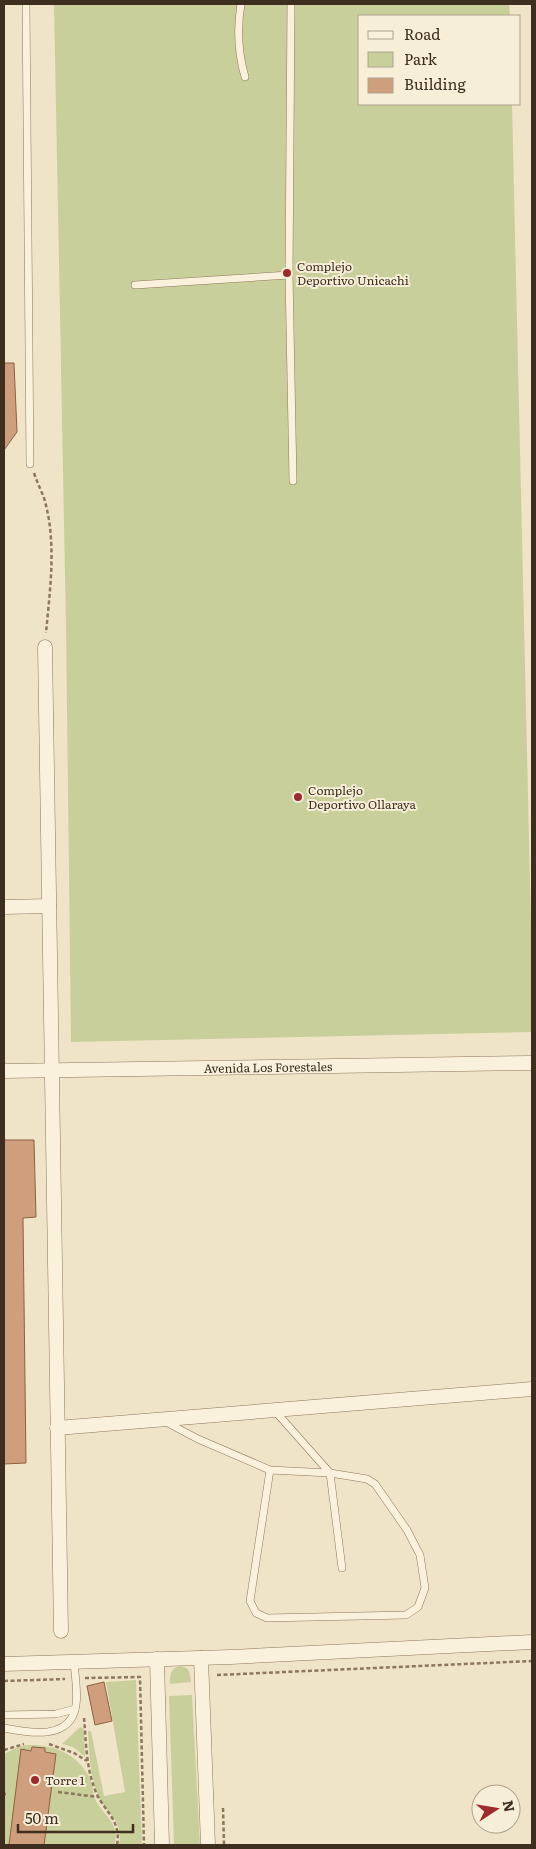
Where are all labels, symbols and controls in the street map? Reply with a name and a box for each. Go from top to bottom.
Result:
legend [358,15,521,105]
text: Road [404,22,440,45]
text: Park [404,47,438,70]
text: Building [404,72,466,95]
place label: Complejo Deportivo Unicachi [297,257,409,289]
marker: Complejo Deportivo Unicachi [281,267,293,279]
place label: Complejo Deportivo Ollaraya [308,781,417,813]
marker: Complejo Deportivo Ollaraya [292,791,304,803]
street label: Avenida Los Forestales [204,1057,333,1077]
place label: Torre 1 [45,1771,85,1789]
marker: Torre 1 [29,1774,41,1786]
north arrow [471,1784,521,1834]
text: N [499,1798,521,1814]
scale bar [18,1802,132,1834]
text: 50 m [25,1806,59,1829]

